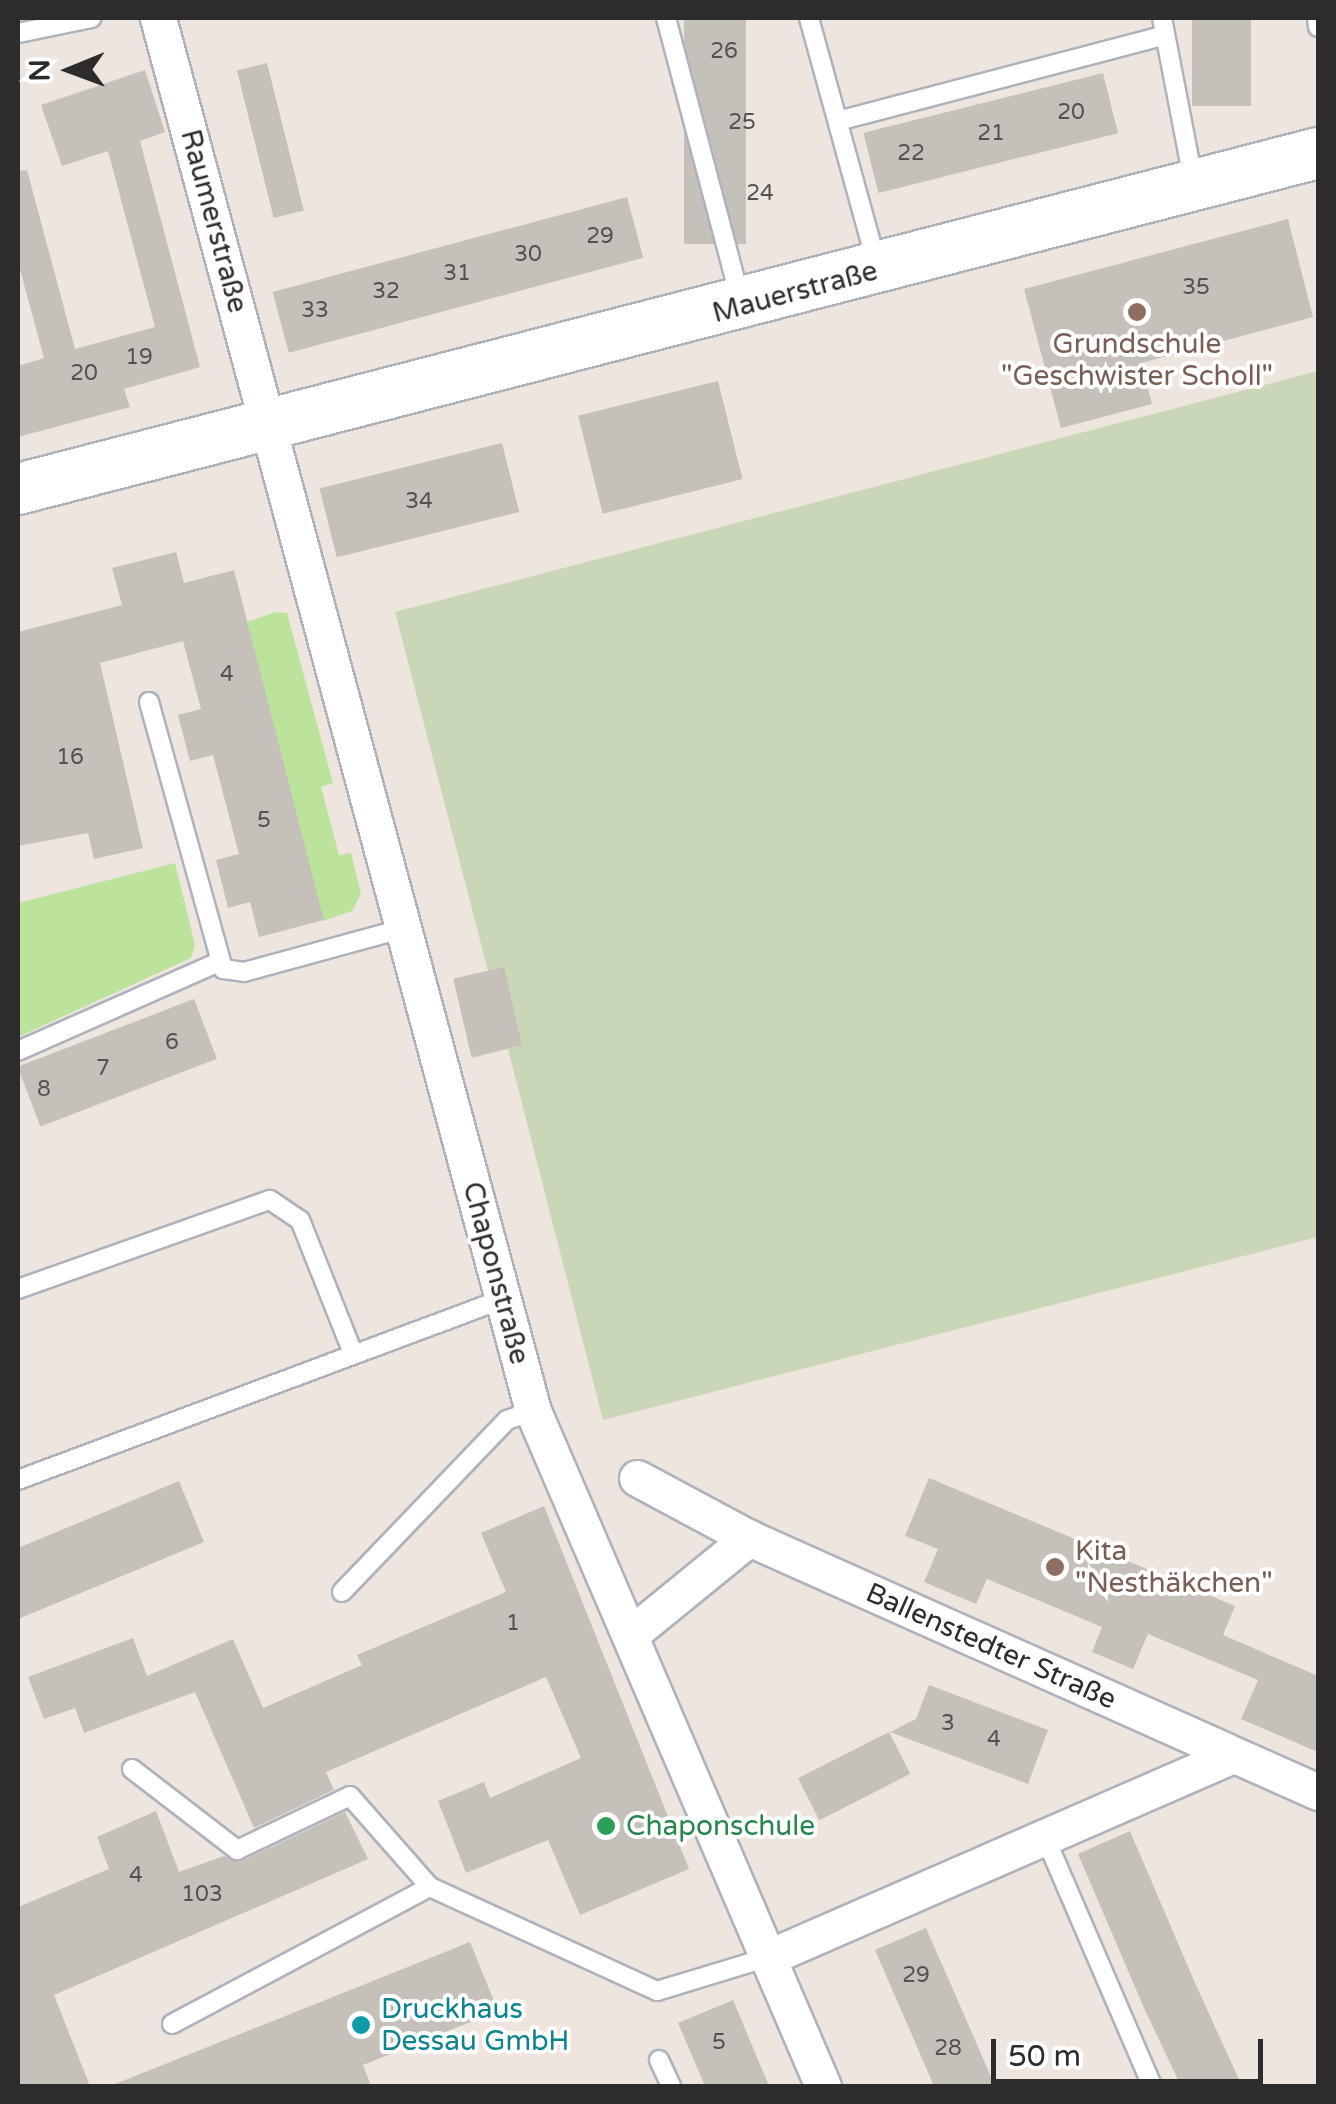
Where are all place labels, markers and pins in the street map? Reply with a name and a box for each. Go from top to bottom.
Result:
marker: Grundschule "Geschwister Scholl" [1126,301,1148,323]
place label: Grundschule "Geschwister Scholl" [1001,327,1273,393]
place label: Kita "Nesthäkchen" [1075,1534,1273,1600]
marker: Kita "Nesthäkchen" [1044,1556,1066,1578]
place label: Chaponschule [626,1809,815,1843]
marker: Chaponschule [595,1815,617,1837]
place label: Druckhaus Dessau GmbH [381,1992,569,2058]
marker: Druckhaus Dessau GmbH [350,2014,372,2036]

